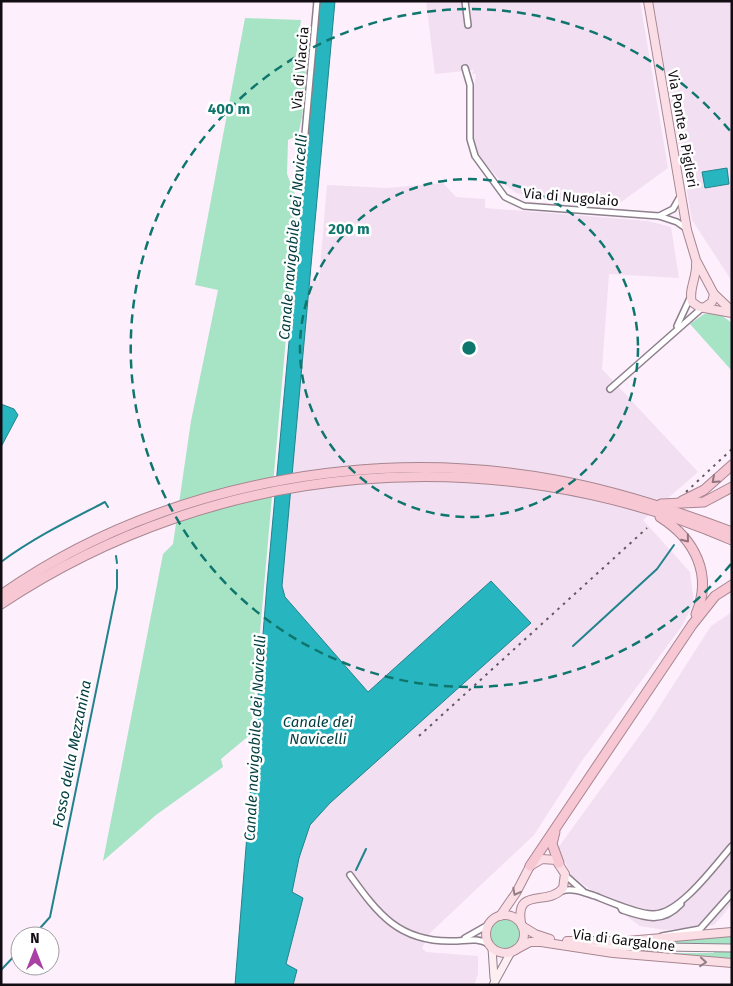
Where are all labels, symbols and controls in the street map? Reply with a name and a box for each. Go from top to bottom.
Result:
street label: Via di Viaccia [288,26,313,110]
street label: Via Ponte a Piglieri [664,69,701,189]
text: 400 m [208,100,250,118]
water label: Canale navigabile dei Navicelli [275,133,311,341]
street label: Via di Nugolaio [522,185,619,210]
text: 200 m [328,220,370,238]
centre of rings [460,339,478,357]
one-way arrow [712,474,721,483]
one-way arrow [680,533,689,542]
water label: Canale navigabile dei Navicelli [241,634,269,842]
water label: Fosso della Mezzanina [49,679,95,829]
water label: Canale dei Navicelli [283,713,353,748]
one-way arrow [512,886,522,895]
north arrow [10,926,60,976]
street label: Via di Gargalone [572,926,676,955]
text: N [30,930,40,947]
one-way arrow [699,956,707,967]

